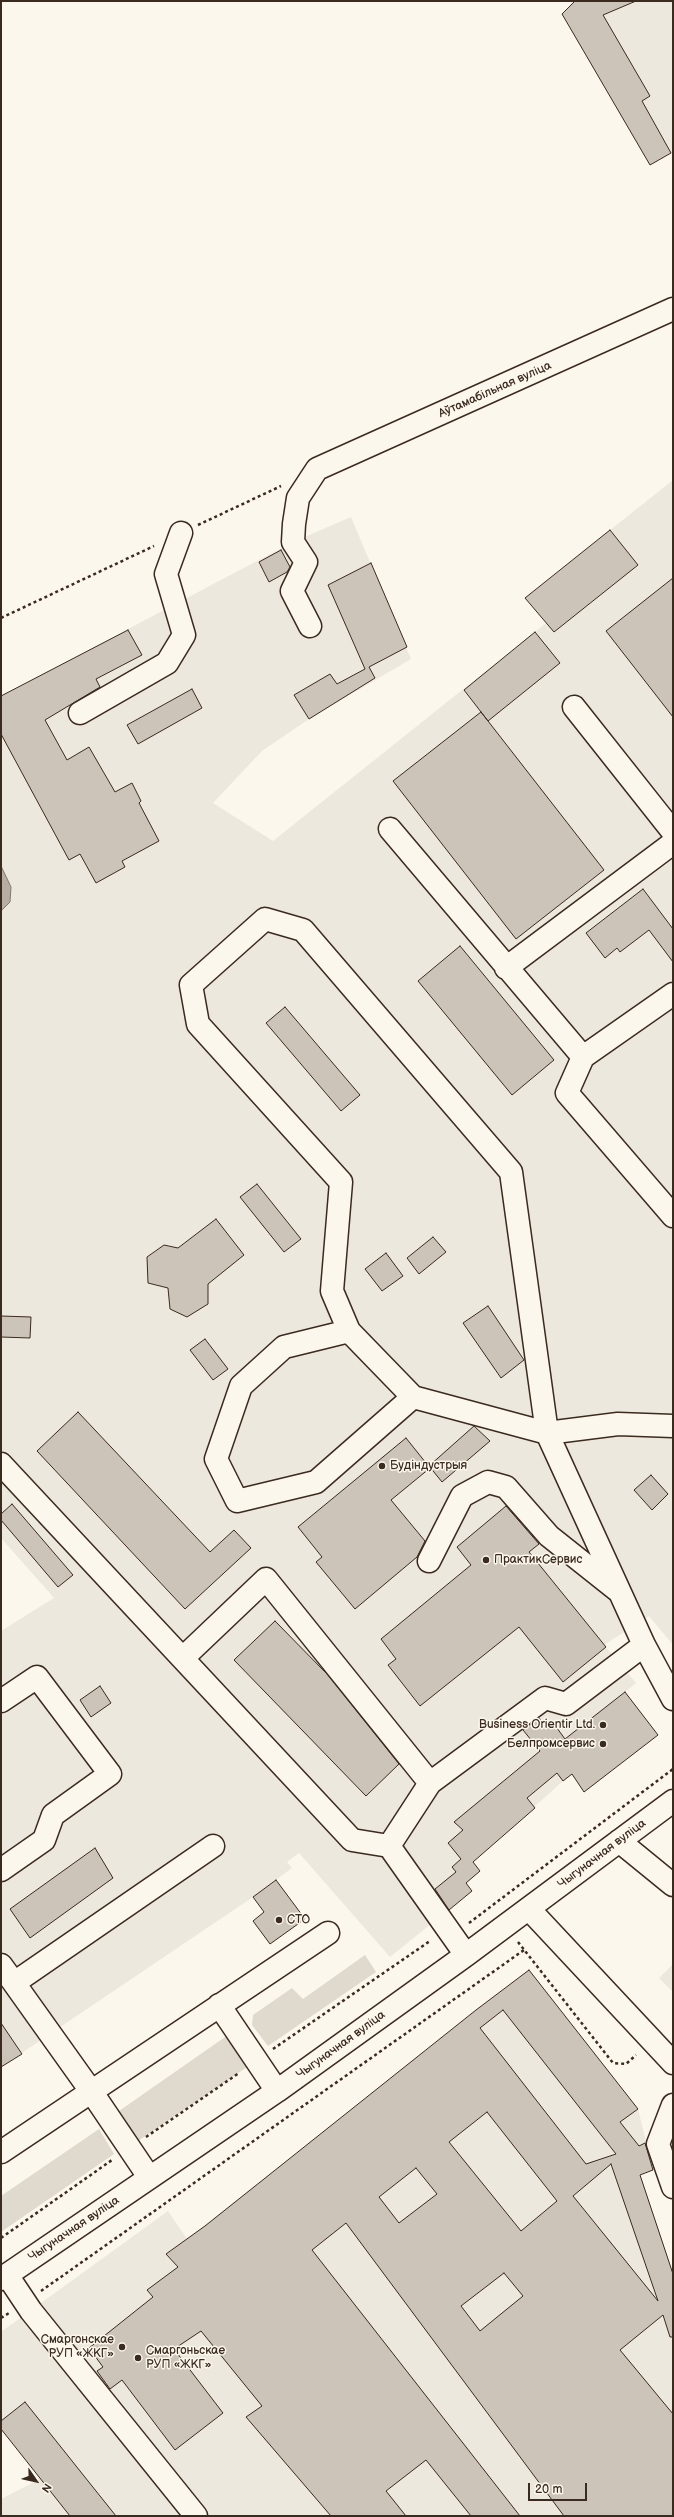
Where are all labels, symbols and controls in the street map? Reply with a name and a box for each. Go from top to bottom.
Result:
street label: Аўтамабільная вуліца [436,359,554,421]
place label: Будіндустрыя [390,1459,467,1473]
marker: Будіндустрыя [377,1461,387,1471]
place label: ПрактикСервис [494,1553,582,1567]
marker: ПрактикСервис [481,1555,491,1565]
place label: Business Orientir Ltd. [479,1718,595,1732]
marker: Business Orientir Ltd. [598,1720,608,1730]
place label: Белпромсервис [507,1737,595,1751]
marker: Белпромсервис [598,1739,608,1749]
street label: Чыгуначная вуліца [555,1816,649,1892]
place label: СТО [287,1913,310,1927]
marker: СТО [274,1915,284,1925]
street label: Чыгуначная вуліца [294,2008,388,2082]
street label: Чыгуначная вуліца [26,2193,122,2265]
place label: Смаргонскае РУП «ЖКГ» [41,2333,114,2361]
marker: Смаргонскае РУП «ЖКГ» [117,2342,127,2352]
place label: Смаргоньскае РУП «ЖКГ» [146,2344,225,2372]
marker: Смаргоньскае РУП «ЖКГ» [133,2353,143,2363]
north arrow [16,2461,56,2501]
scale bar [530,2475,589,2501]
text: N [39,2481,54,2495]
text: 20 m [535,2482,562,2497]

